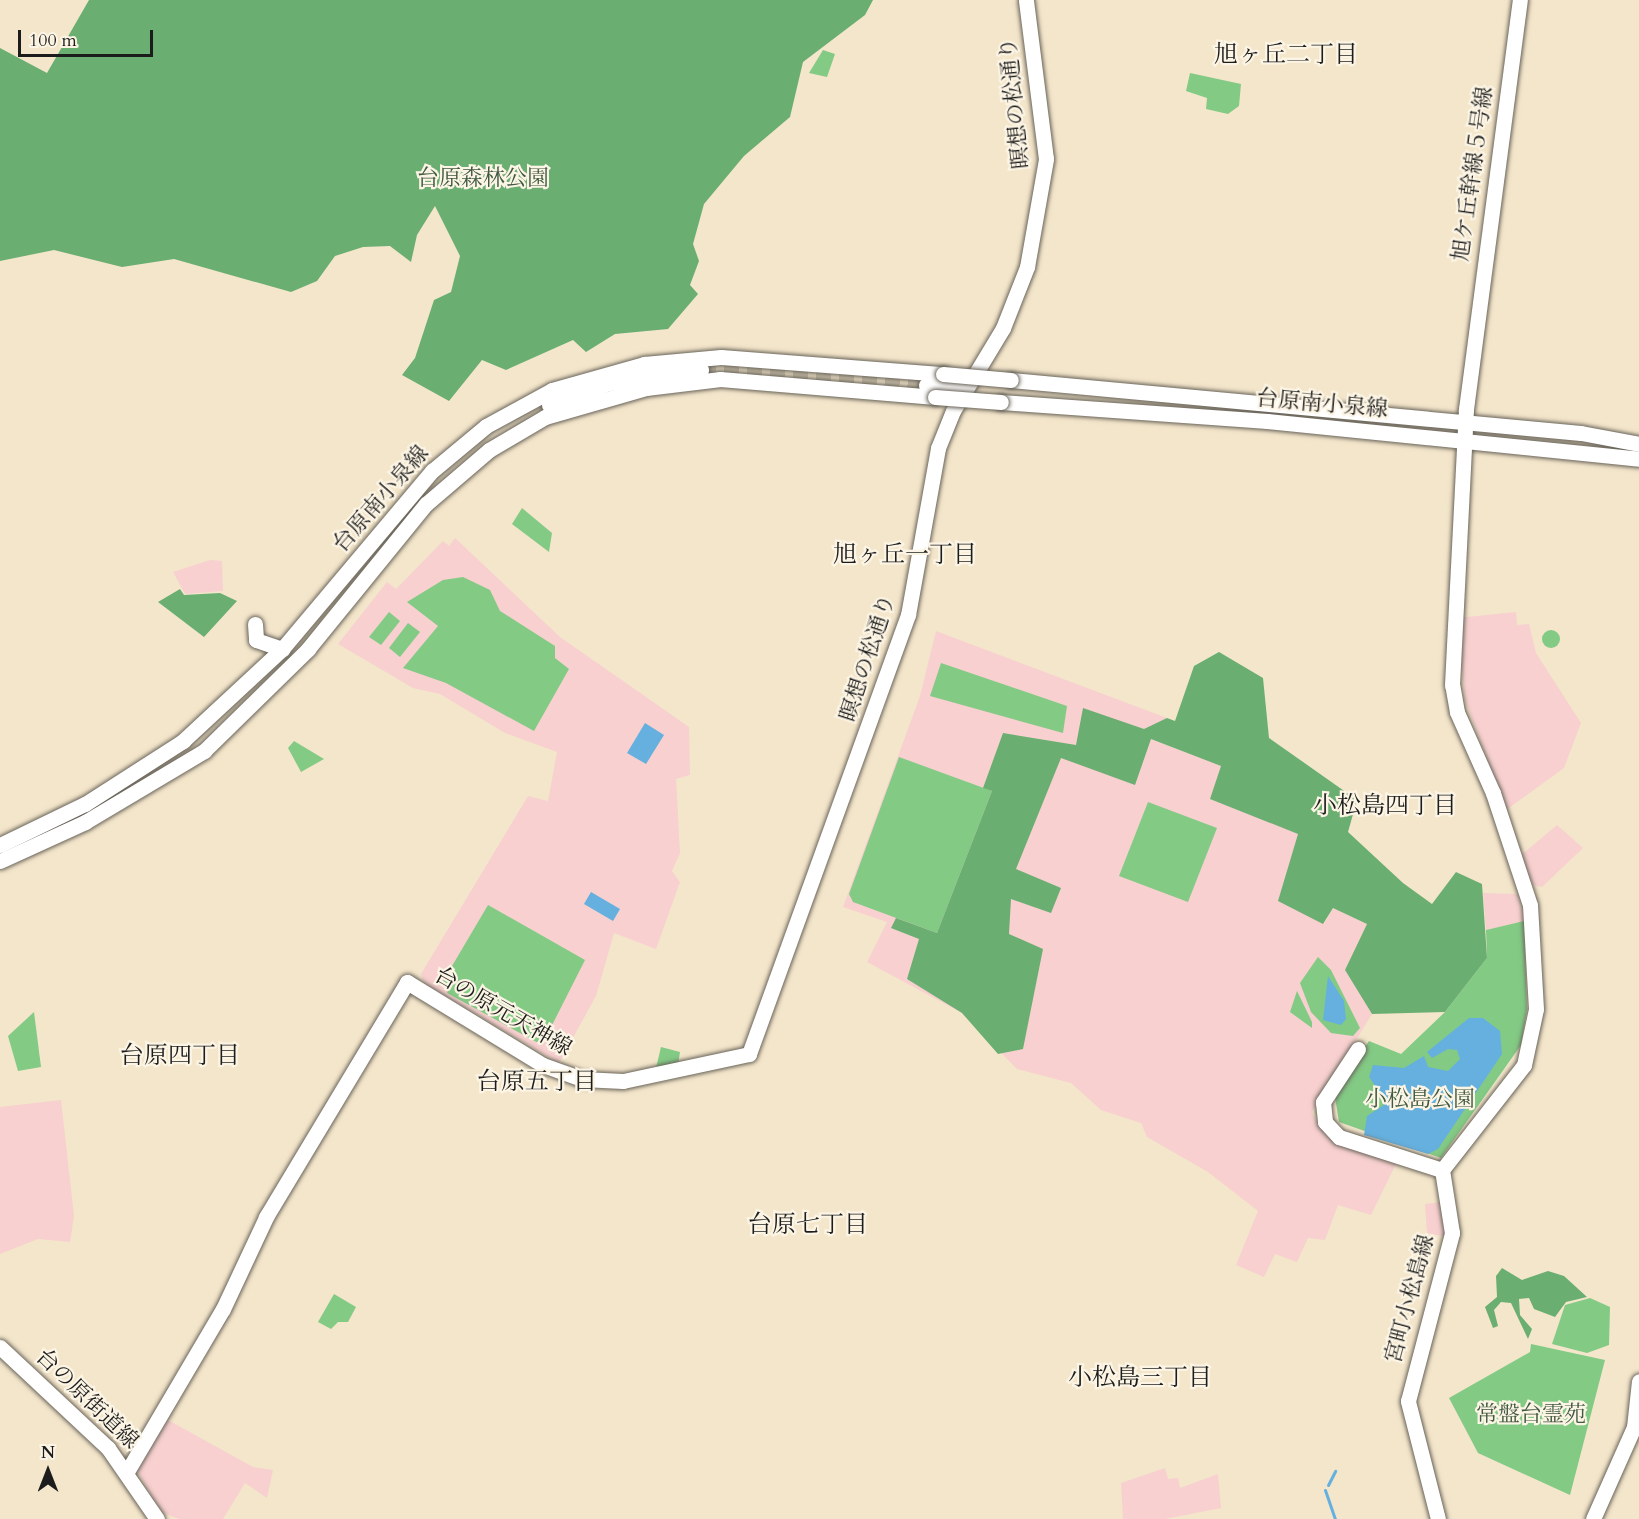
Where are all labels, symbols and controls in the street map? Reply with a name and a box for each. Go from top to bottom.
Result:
scale bar [21,18,156,56]
text: 100 m [29,28,77,53]
street label: 瞑想の松通り [995,36,1035,170]
district label: 旭ヶ丘二丁目 [1214,41,1358,69]
street label: 旭ケ丘幹線５号線 [1448,85,1498,263]
park label: 台原森林公園 [417,166,549,192]
street label: 台原南小泉線 [1255,385,1389,423]
street label: 台原南小泉線 [328,441,434,557]
district label: 旭ヶ丘一丁目 [833,541,977,569]
street label: 瞑想の松通り [835,591,901,725]
district label: 小松島四丁目 [1313,792,1457,820]
street label: 台の原元天神線 [430,962,576,1062]
district label: 台原四丁目 [120,1042,240,1070]
district label: 台原五丁目 [477,1068,597,1096]
park label: 小松島公園 [1365,1087,1475,1113]
district label: 台原七丁目 [748,1211,868,1239]
street label: 宮町小松島線 [1380,1232,1440,1366]
street label: 台の原街道線 [30,1344,144,1454]
district label: 小松島三丁目 [1068,1364,1212,1392]
park label: 常盤台霊苑 [1476,1402,1586,1428]
north arrow [18,1441,78,1501]
text: N [41,1442,55,1464]

